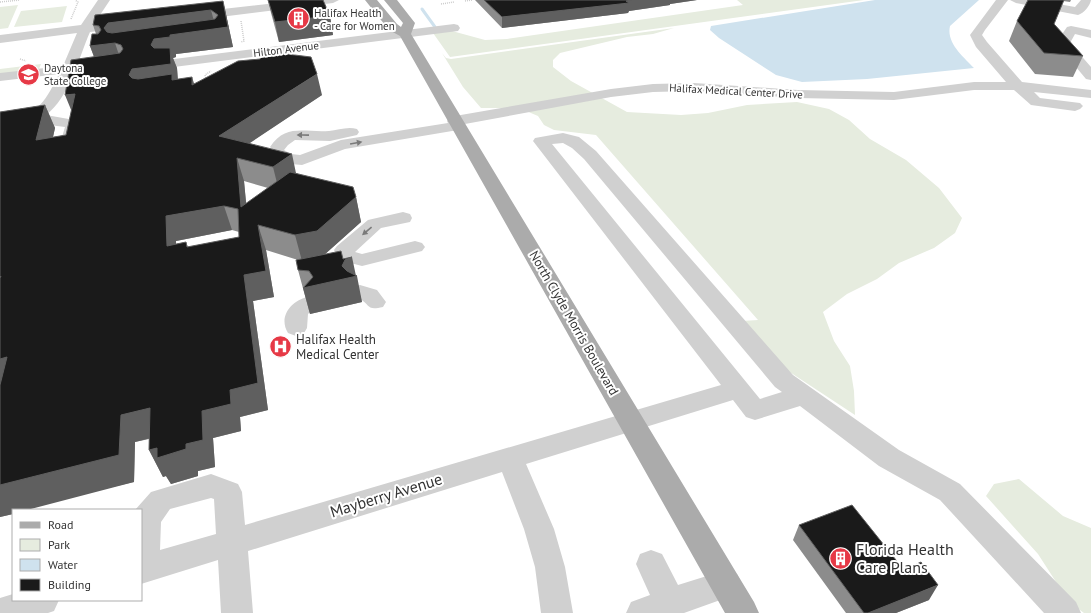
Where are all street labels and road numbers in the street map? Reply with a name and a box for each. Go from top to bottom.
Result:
street label: Hilton Avenue [252,38,320,60]
street label: Halifax Medical Center Drive [669,81,804,102]
street label: North Clyde Morris Boulevard [526,248,622,398]
street label: Mayberry Avenue [327,468,445,522]

